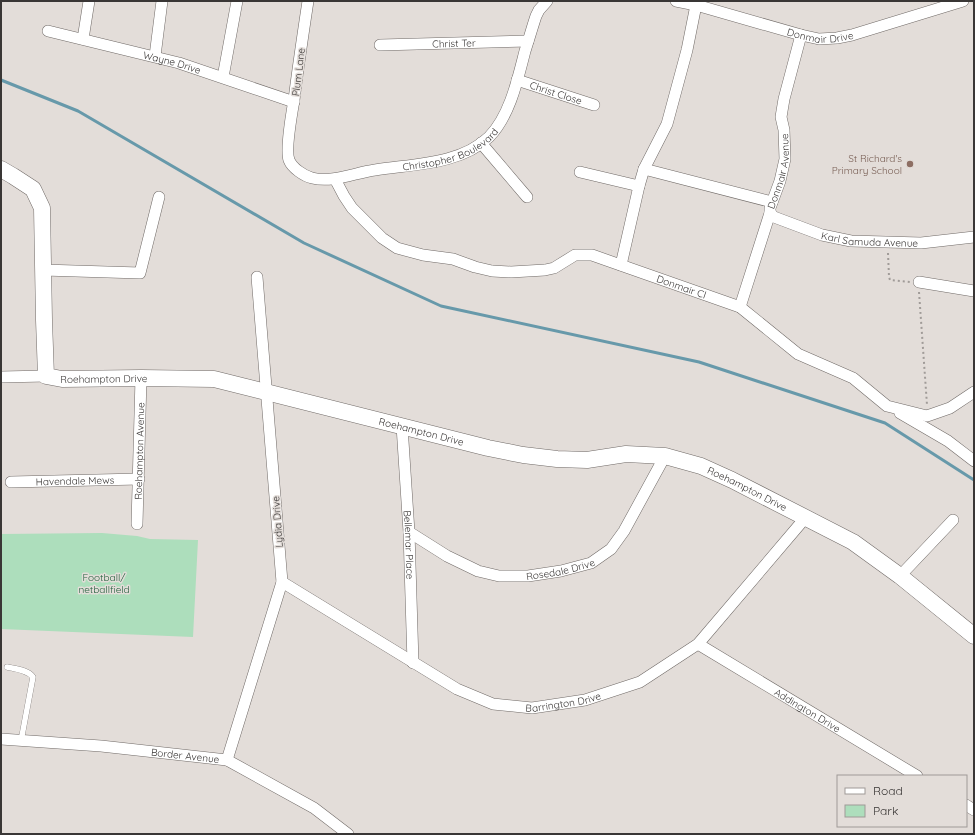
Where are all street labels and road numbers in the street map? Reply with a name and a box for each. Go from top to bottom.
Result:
street label: Donmair Drive [785,25,855,46]
street label: Christ Ter [432,36,476,51]
street label: Plum Lane [289,47,308,97]
street label: Wayne Drive [142,48,203,77]
street label: Christ Close [528,79,584,108]
street label: Christopher Boulevard [402,125,501,173]
street label: Donmair Avenue [764,133,792,211]
street label: Karl Samuda Avenue [820,229,919,250]
street label: Donmair Cl [655,272,708,302]
street label: Roehampton Drive [60,372,148,386]
street label: Roehampton Avenue [132,402,147,500]
street label: Roehampton Drive [377,415,466,449]
street label: Roehampton Drive [705,464,789,514]
street label: Havendale Mews [36,474,115,488]
street label: Lydia Drive [269,495,286,548]
street label: Bellemar Place [401,510,416,580]
street label: Rosedale Drive [525,556,598,583]
street label: Addington Drive [772,686,843,736]
street label: Barrington Drive [525,689,603,715]
street label: Border Avenue [150,746,220,766]

